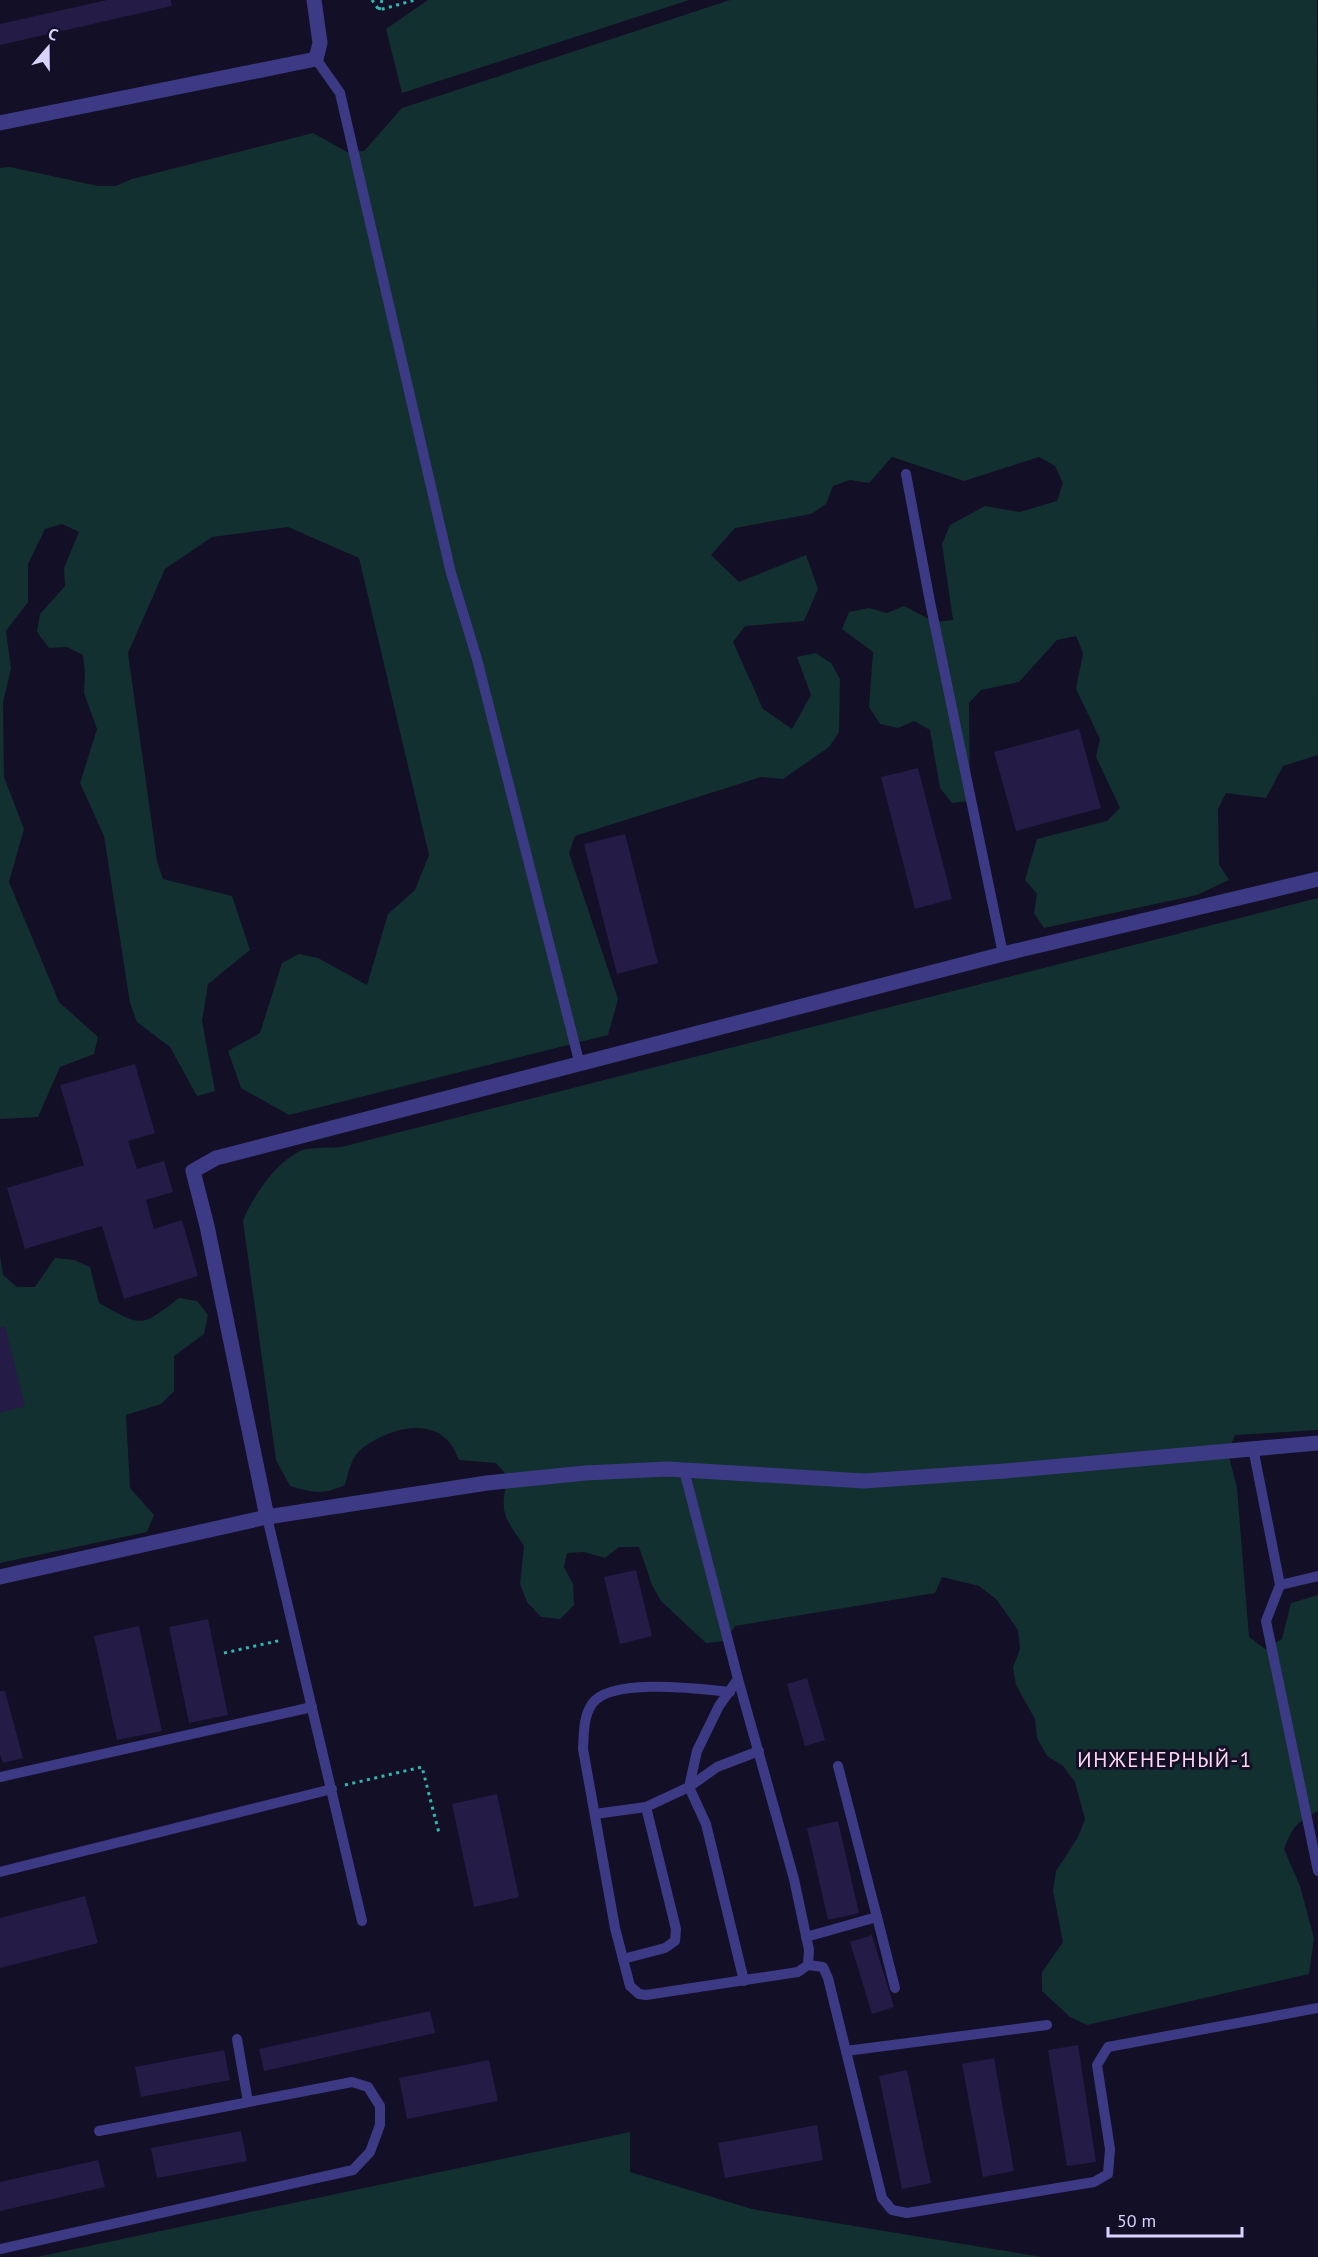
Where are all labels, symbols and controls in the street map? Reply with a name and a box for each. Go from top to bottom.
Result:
north arrow [18,18,78,78]
text: С [46,23,61,45]
district label: ИНЖЕНЕРНЫЙ-1 [1077,1746,1253,1773]
scale bar [1108,2200,1242,2238]
text: 50 m [1117,2209,1156,2232]

